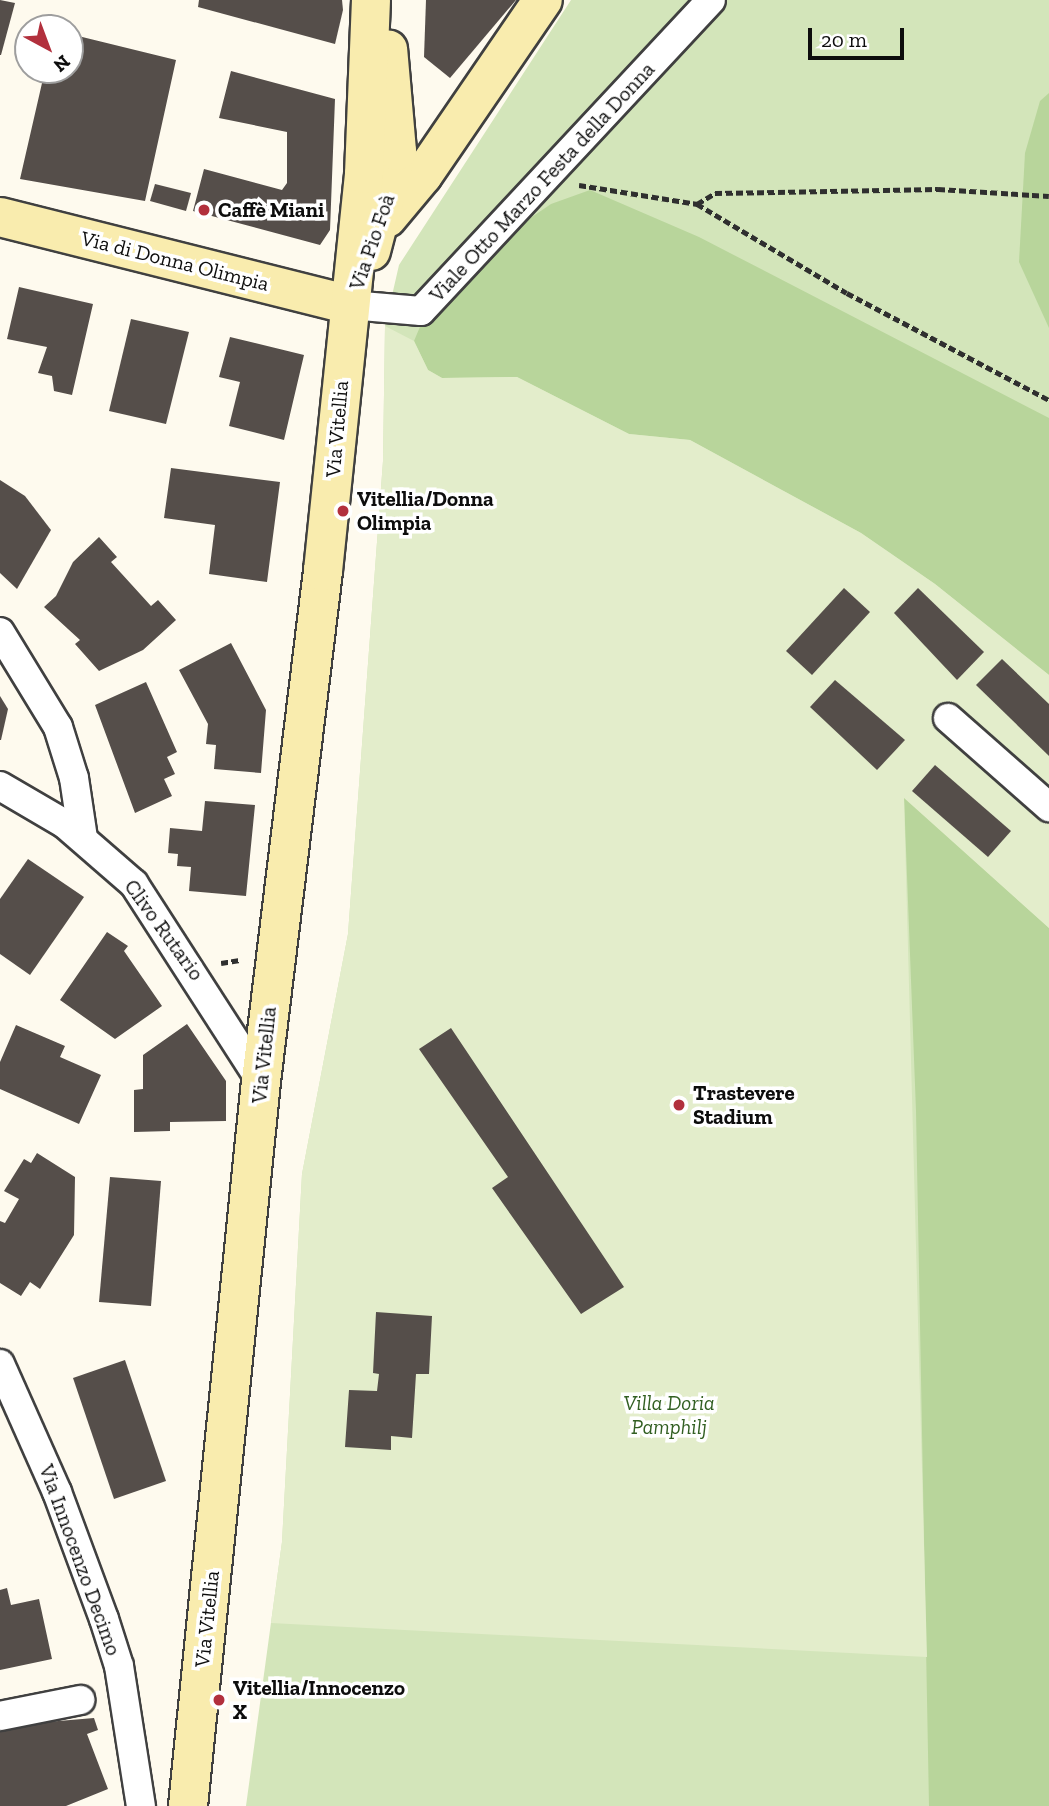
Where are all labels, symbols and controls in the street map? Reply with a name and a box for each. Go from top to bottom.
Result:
north arrow [14,14,84,84]
scale bar [811,14,907,58]
text: 20 m [821,27,867,52]
text: N [49,50,75,77]
street label: Viale Otto Marzo Festa della Donna [424,57,660,307]
street label: Via Pio Foà [344,191,400,293]
place label: Caffè Miani [218,197,324,223]
marker: Caffè Miani [196,202,212,218]
street label: Via di Donna Olimpia [78,225,272,297]
street label: Via Vitellia [320,379,354,479]
place label: Vitellia/Donna Olimpia [357,486,494,536]
marker: Vitellia/Donna Olimpia [335,503,351,519]
street label: Clivo Rutario [119,875,209,985]
street label: Via Vitellia [246,1005,282,1105]
place label: Trastevere Stadium [693,1080,795,1130]
marker: Trastevere Stadium [671,1097,687,1113]
park label: Villa Doria Pamphilj [623,1390,715,1440]
street label: Via Innocenzo Decimo [34,1461,126,1659]
street label: Via Vitellia [189,1569,225,1669]
place label: Vitellia/Innocenzo X [233,1675,405,1725]
marker: Vitellia/Innocenzo X [211,1692,227,1708]

